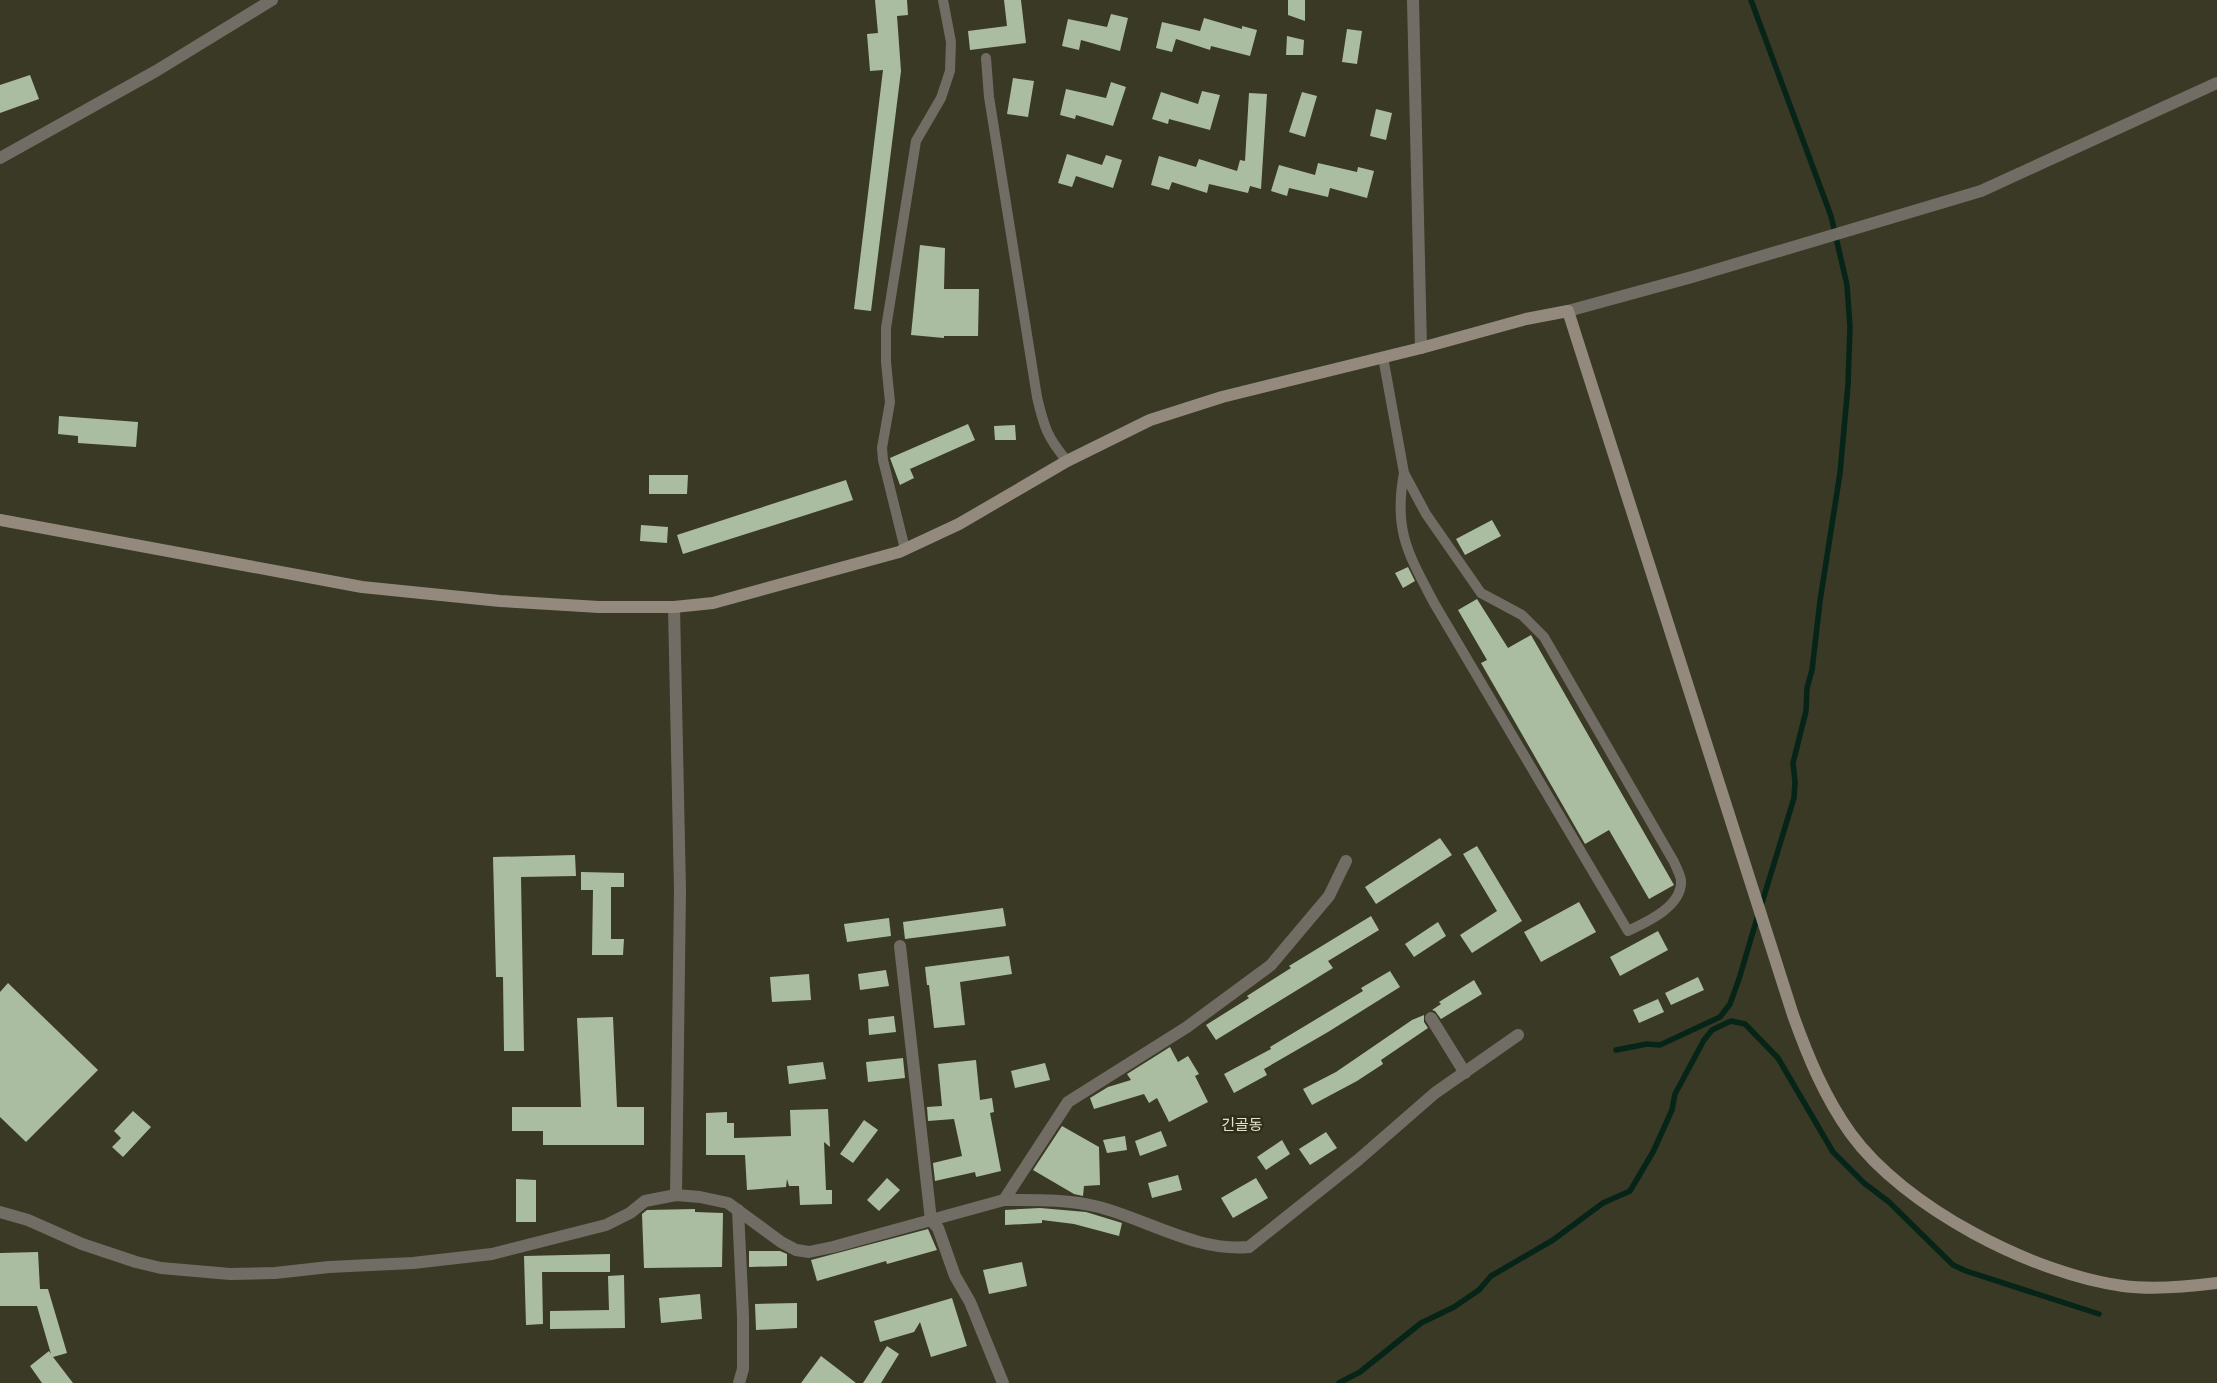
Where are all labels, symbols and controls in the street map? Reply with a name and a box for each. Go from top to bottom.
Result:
district label: 긴골동 [1221,1114,1263,1134]

